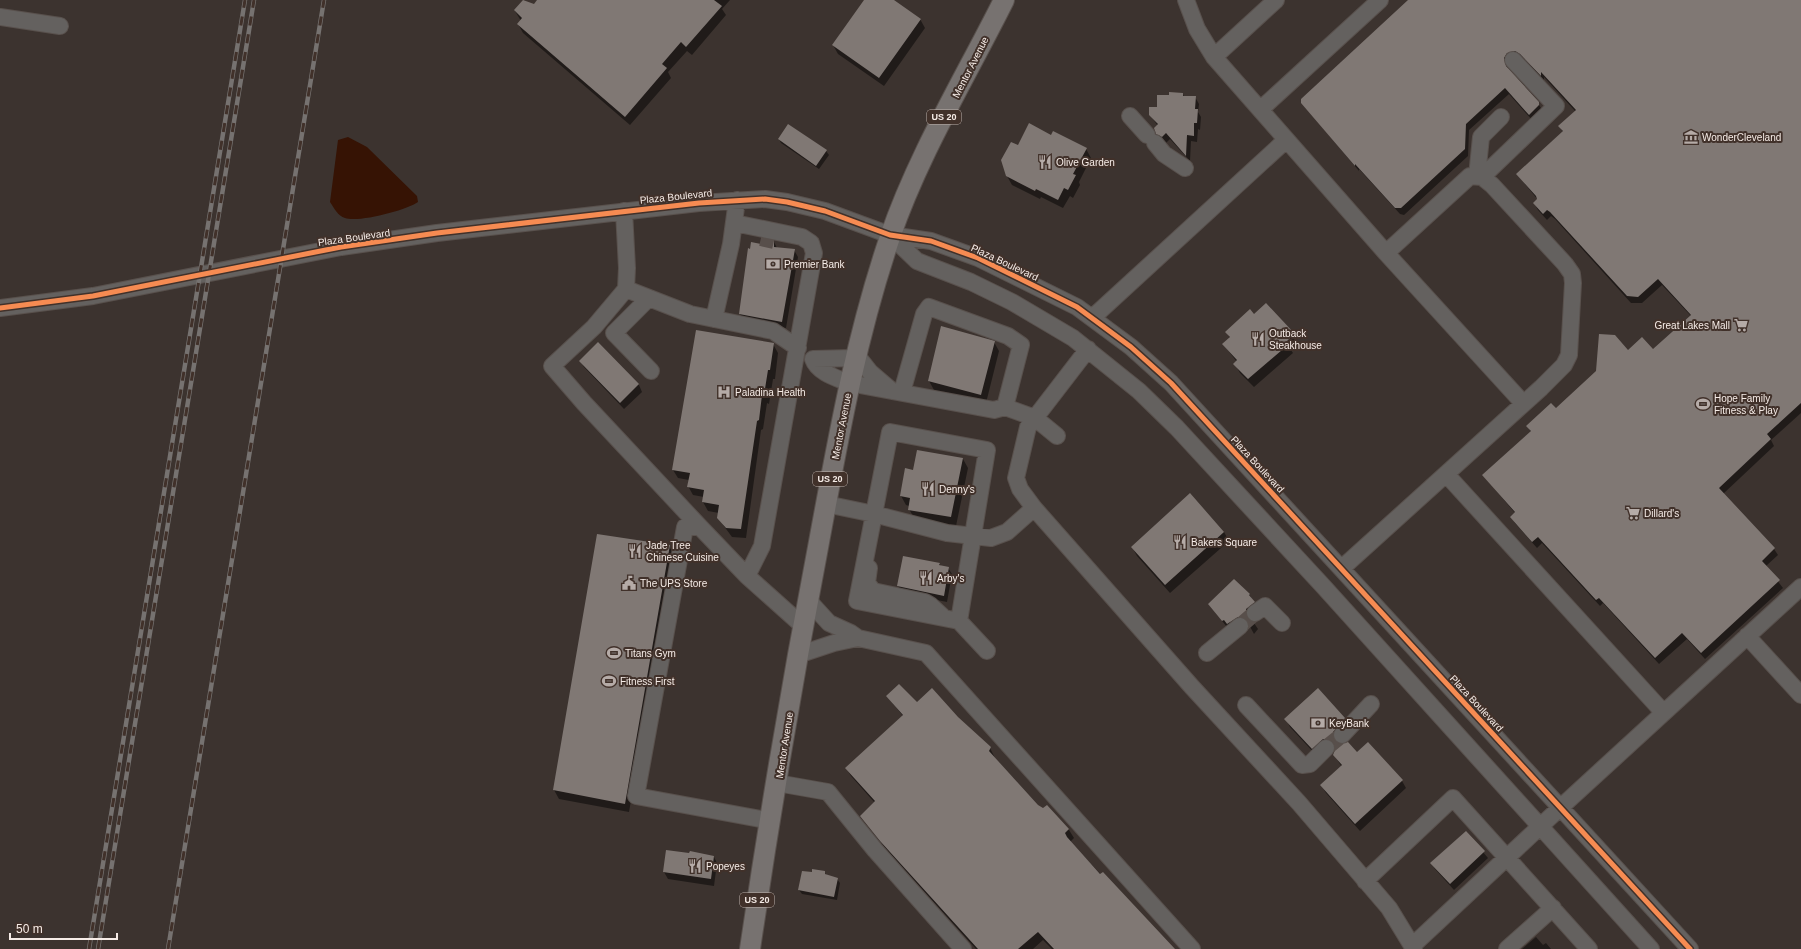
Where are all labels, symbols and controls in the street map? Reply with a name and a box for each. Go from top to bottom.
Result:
street label: Mentor Avenue [950,34,991,100]
road number: US 20 [927,110,961,124]
museum icon: WonderCleveland [1683,129,1699,145]
place label: WonderCleveland [1702,132,1781,143]
restaurant icon: Olive Garden [1037,154,1053,170]
place label: Olive Garden [1056,157,1115,168]
street label: Plaza Boulevard [639,187,713,206]
street label: Plaza Boulevard [317,227,391,248]
street label: Plaza Boulevard [969,242,1040,283]
bank icon: Premier Bank [765,256,781,272]
place label: Premier Bank [784,259,846,270]
supermarket icon: Great Lakes Mall [1733,317,1749,333]
place label: Great Lakes Mall [1654,320,1730,331]
place label: Outback Steakhouse [1269,328,1322,351]
restaurant icon: Outback Steakhouse [1250,331,1266,347]
hospital icon: Paladina Health [716,384,732,400]
place label: Paladina Health [735,387,806,398]
street label: Mentor Avenue [830,392,853,460]
place label: Hope Family Fitness & Play [1714,393,1778,416]
sports icon: Hope Family Fitness & Play [1695,396,1711,412]
street label: Plaza Boulevard [1229,434,1286,495]
road number: US 20 [813,472,847,486]
restaurant icon: Denny's [920,481,936,497]
place label: Denny's [939,484,975,495]
supermarket icon: Dillard's [1625,505,1641,521]
place label: Dillard's [1644,508,1679,519]
restaurant icon: Bakers Square [1172,534,1188,550]
place label: Bakers Square [1191,537,1258,548]
place label: Jade Tree Chinese Cuisine [646,540,719,563]
restaurant icon: Jade Tree Chinese Cuisine [627,543,643,559]
restaurant icon: Arby's [918,570,934,586]
place label: Arby's [937,573,964,584]
public building icon: The UPS Store [621,575,637,591]
place label: The UPS Store [640,578,708,589]
sports icon: Titans Gym [606,645,622,661]
place label: Titans Gym [625,648,676,659]
sports icon: Fitness First [601,673,617,689]
street label: Plaza Boulevard [1448,673,1505,734]
place label: Fitness First [620,676,675,687]
street label: Mentor Avenue [774,711,795,779]
bank icon: KeyBank [1310,715,1326,731]
place label: KeyBank [1329,718,1370,729]
restaurant icon: Popeyes [687,858,703,874]
place label: Popeyes [706,861,745,872]
road number: US 20 [740,893,774,907]
scale bar [10,915,117,941]
text: 50 m [16,922,43,936]

